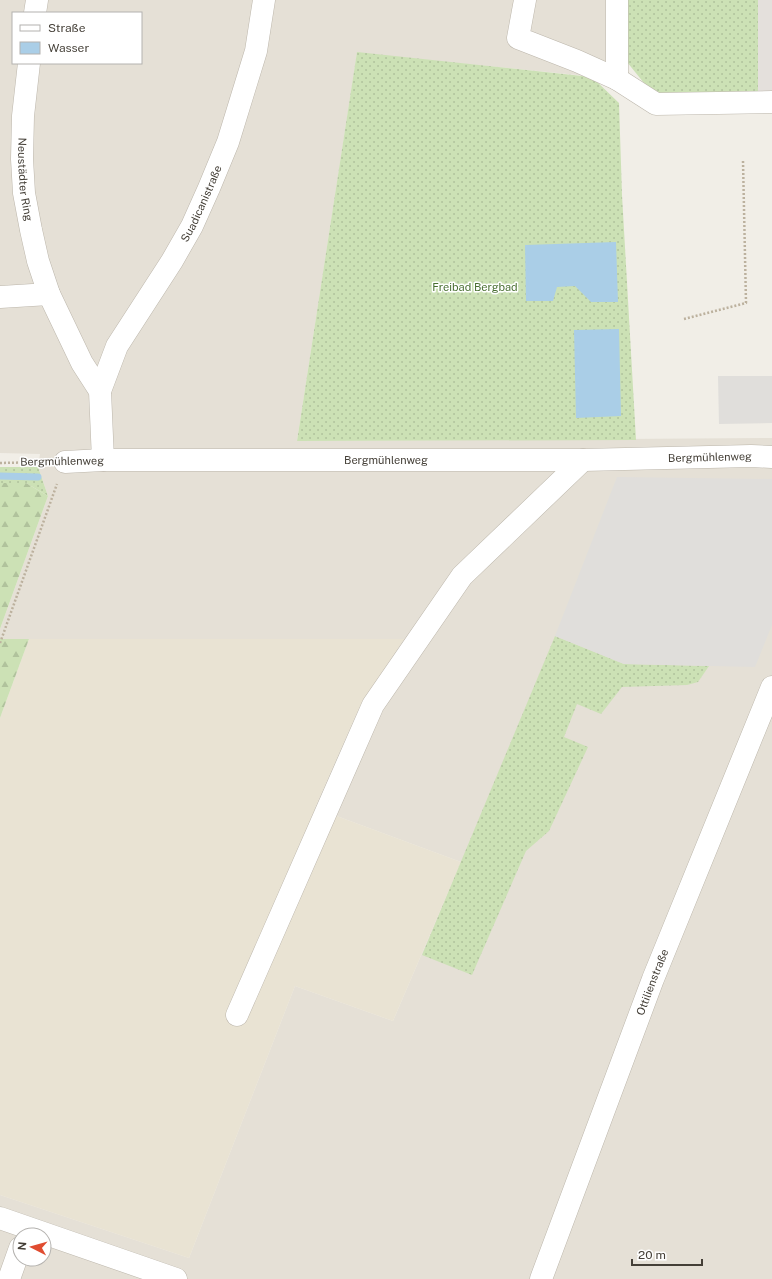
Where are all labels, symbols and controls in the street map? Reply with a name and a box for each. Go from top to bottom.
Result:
legend [12,12,142,64]
text: Straße [48,21,86,35]
text: Wasser [48,41,89,55]
street label: Neustädter Ring [16,138,35,222]
street label: Suadicanistraße [178,163,224,244]
park label: Freibad Bergbad [432,281,518,293]
street label: Bergmühlenweg [668,450,752,464]
street label: Bergmühlenweg [20,454,104,468]
street label: Bergmühlenweg [344,454,428,466]
street label: Ottilienstraße [634,947,671,1017]
north arrow [12,1227,52,1267]
text: N [16,1241,28,1251]
scale bar [632,1241,702,1267]
text: 20 m [638,1248,666,1262]

